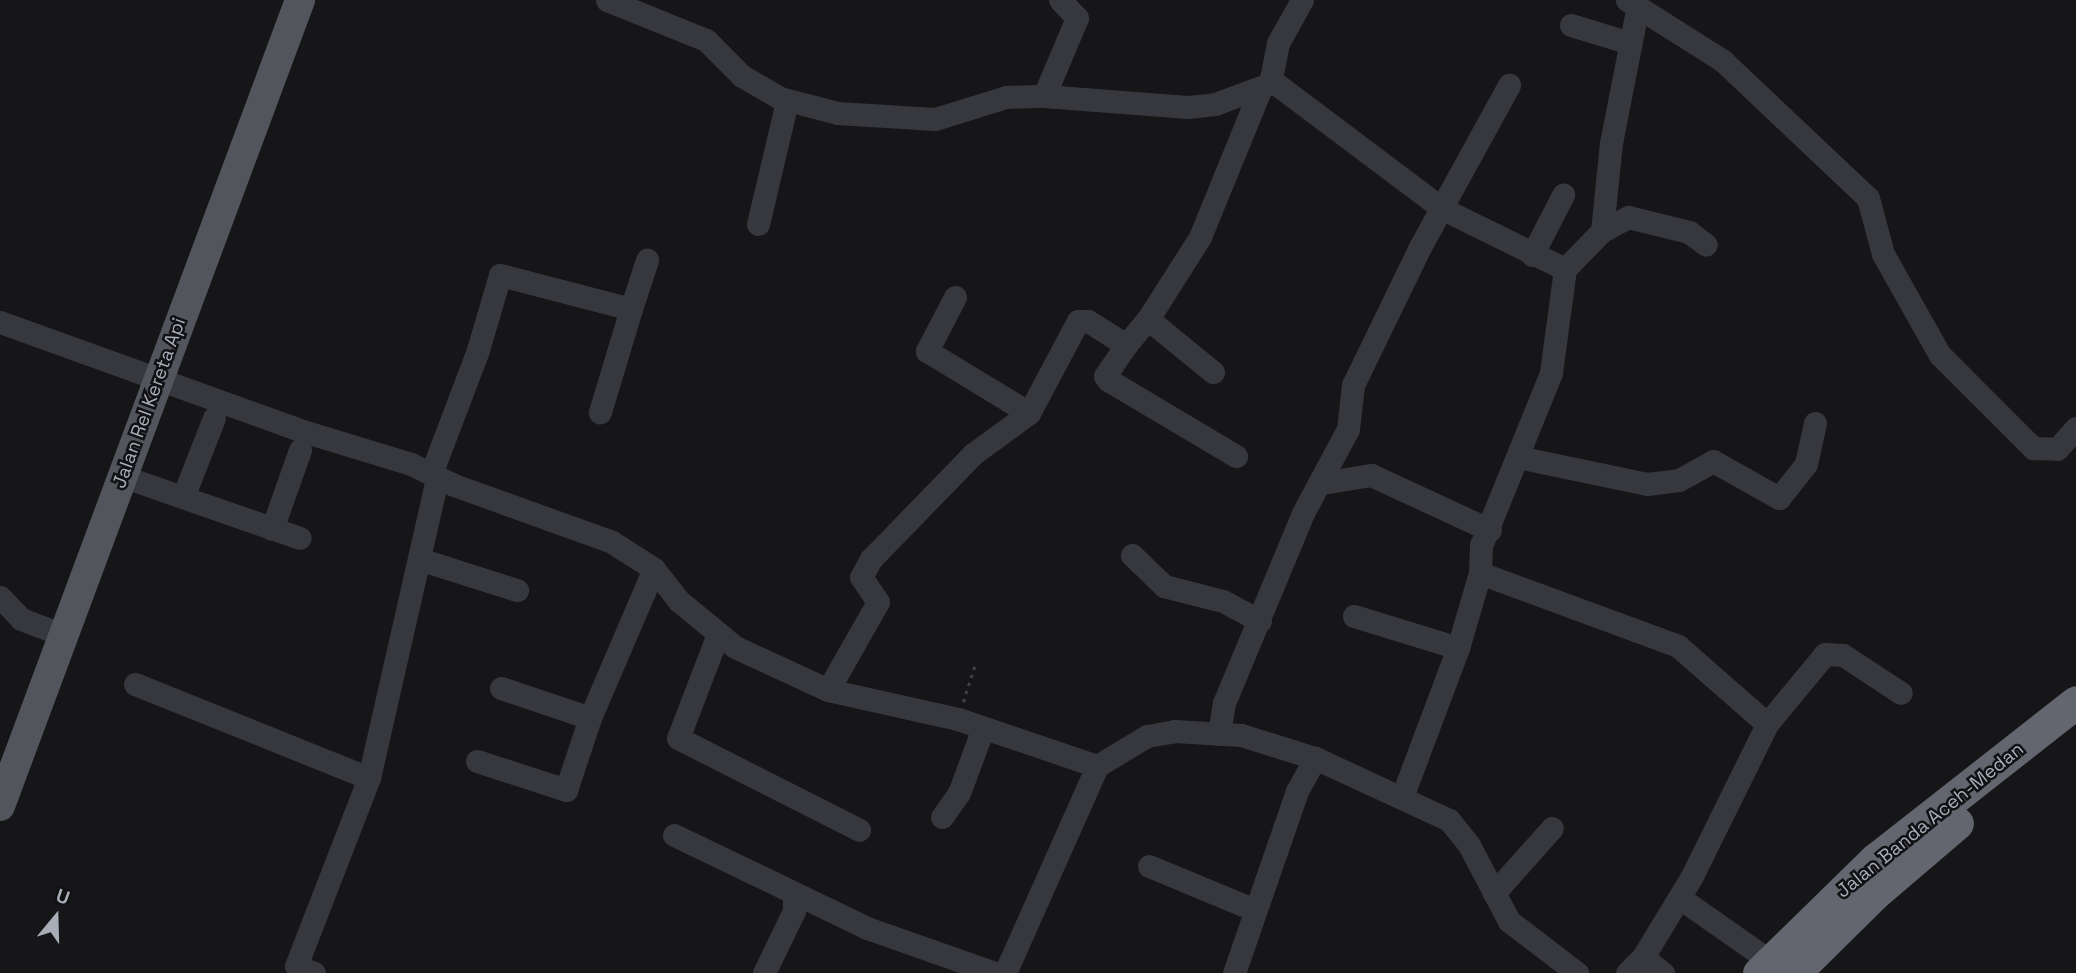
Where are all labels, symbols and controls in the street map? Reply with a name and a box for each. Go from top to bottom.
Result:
street label: Jalan Rel Kereta Api [107,314,191,492]
street label: Jalan Banda Aceh-Medan [1832,737,2028,903]
north arrow [21,882,91,952]
text: U [53,883,73,911]

